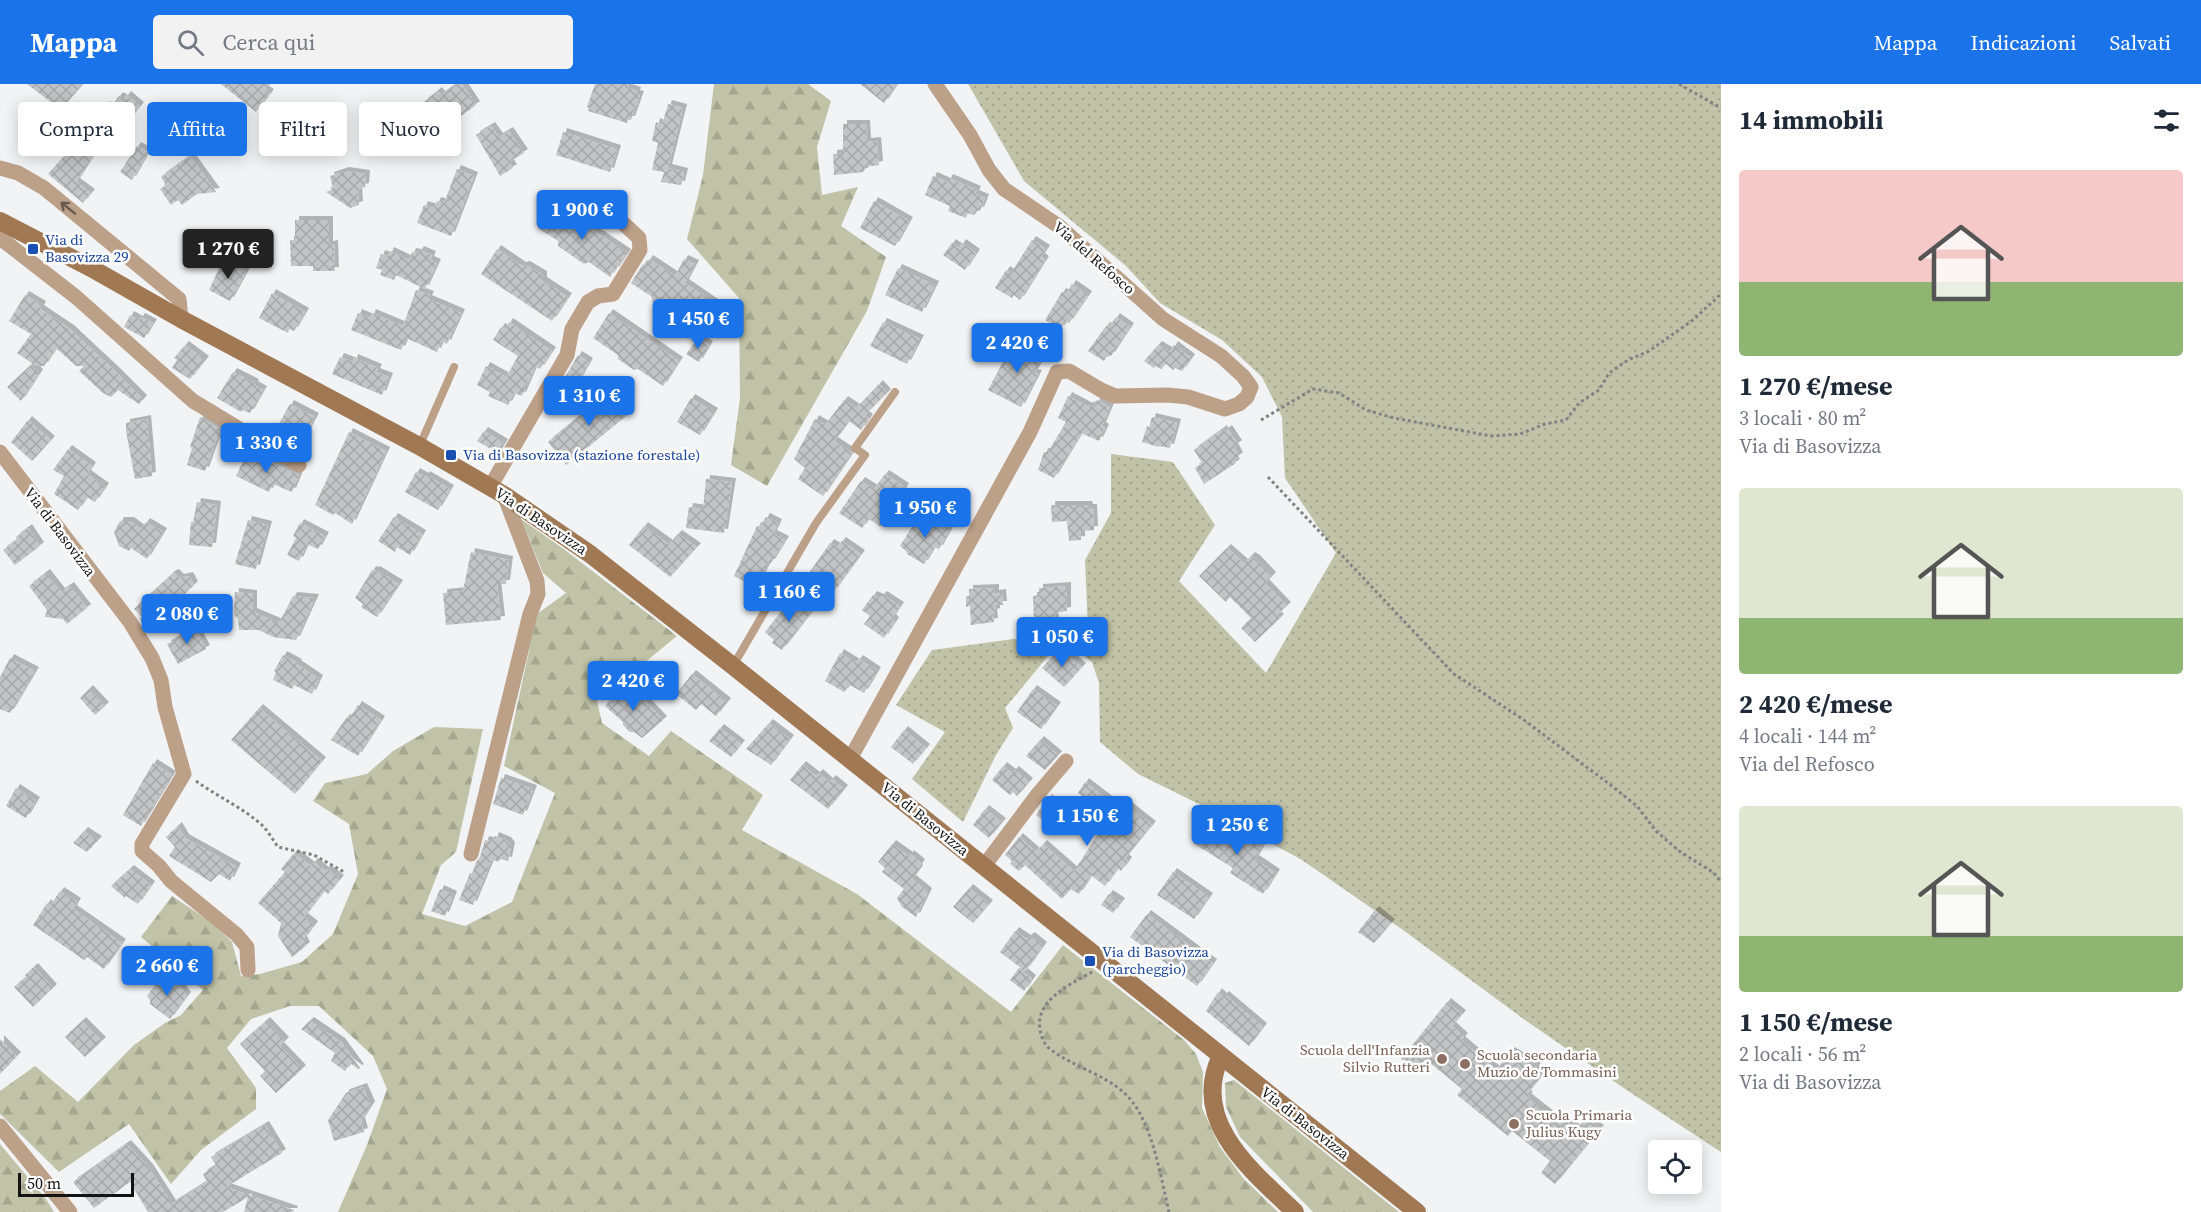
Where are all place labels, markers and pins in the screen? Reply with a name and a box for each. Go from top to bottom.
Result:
pin: 1 900 € [527,190,637,241]
place label: Via di Basovizza 29 [45,229,129,267]
pin: 1 270 € [173,229,283,280]
marker: Via di Basovizza 29 [26,242,40,256]
pin: 1 450 € [643,299,753,350]
pin: 2 420 € [962,323,1072,374]
pin: 1 310 € [534,376,644,427]
pin: 1 330 € [211,423,321,474]
place label: Via di Basovizza (stazione forestale) [463,444,700,465]
marker: Via di Basovizza (stazione forestale) [444,448,458,462]
pin: 1 950 € [870,488,980,539]
pin: 1 160 € [734,572,844,623]
pin: 2 080 € [132,594,242,645]
pin: 1 050 € [1007,617,1117,668]
pin: 2 420 € [578,661,688,712]
pin: 1 150 € [1032,796,1142,847]
pin: 1 250 € [1182,805,1292,856]
place label: Via di Basovizza (parcheggio) [1102,941,1209,979]
pin: 2 660 € [112,946,222,997]
marker: Via di Basovizza (parcheggio) [1083,954,1097,968]
place label: Scuola dell'Infanzia Silvio Rutteri [1300,1039,1430,1077]
place label: Scuola secondaria Muzio de Tommasini [1477,1044,1617,1082]
marker: Scuola dell'Infanzia Silvio Rutteri [1435,1052,1449,1066]
marker: Scuola secondaria Muzio de Tommasini [1458,1057,1472,1071]
place label: Scuola Primaria Julius Kugy [1525,1104,1633,1142]
marker: Scuola Primaria Julius Kugy [1507,1117,1521,1131]

